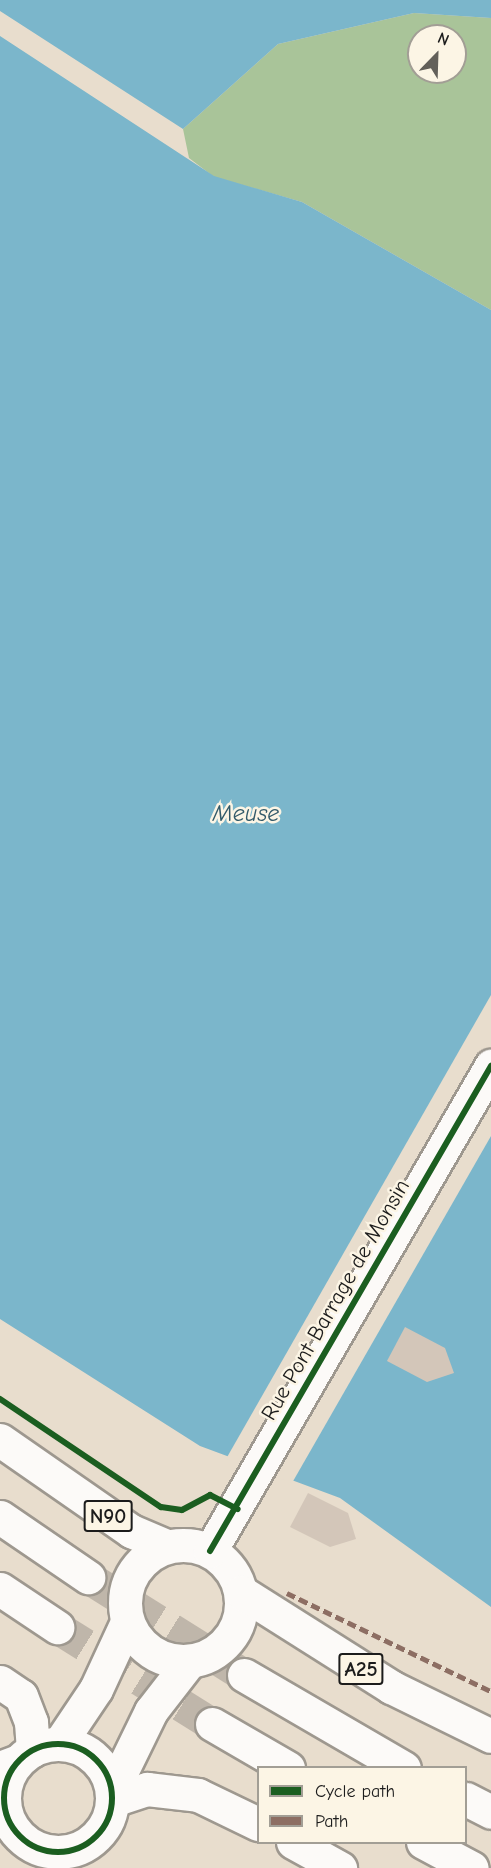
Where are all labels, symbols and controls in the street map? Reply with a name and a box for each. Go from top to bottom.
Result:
north arrow [407,24,467,84]
text: N [435,29,452,50]
water label: Meuse [213,800,279,828]
street label: Rue Pont Barrage de Monsin [256,1175,416,1425]
road number: N90 [82,1498,134,1534]
road number: A25 [337,1651,385,1687]
legend [257,1766,467,1844]
text: Cycle path [315,1781,395,1802]
text: Path [315,1811,348,1832]

